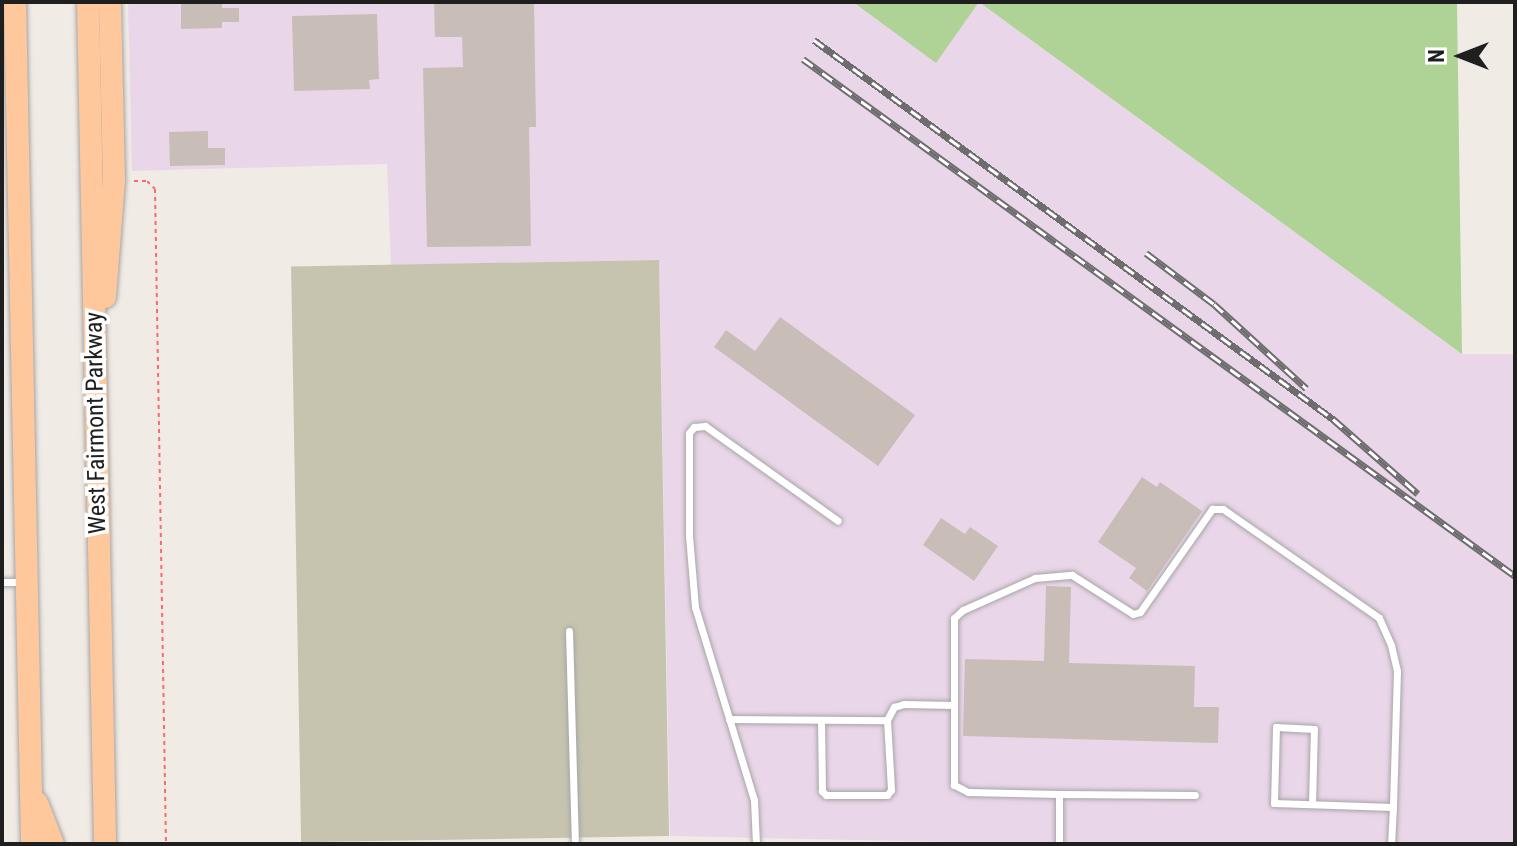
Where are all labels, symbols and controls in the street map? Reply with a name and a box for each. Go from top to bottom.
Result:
north arrow [1421,16,1501,96]
text: N [1424,49,1449,63]
street label: West Fairmont Parkway [80,312,112,534]

